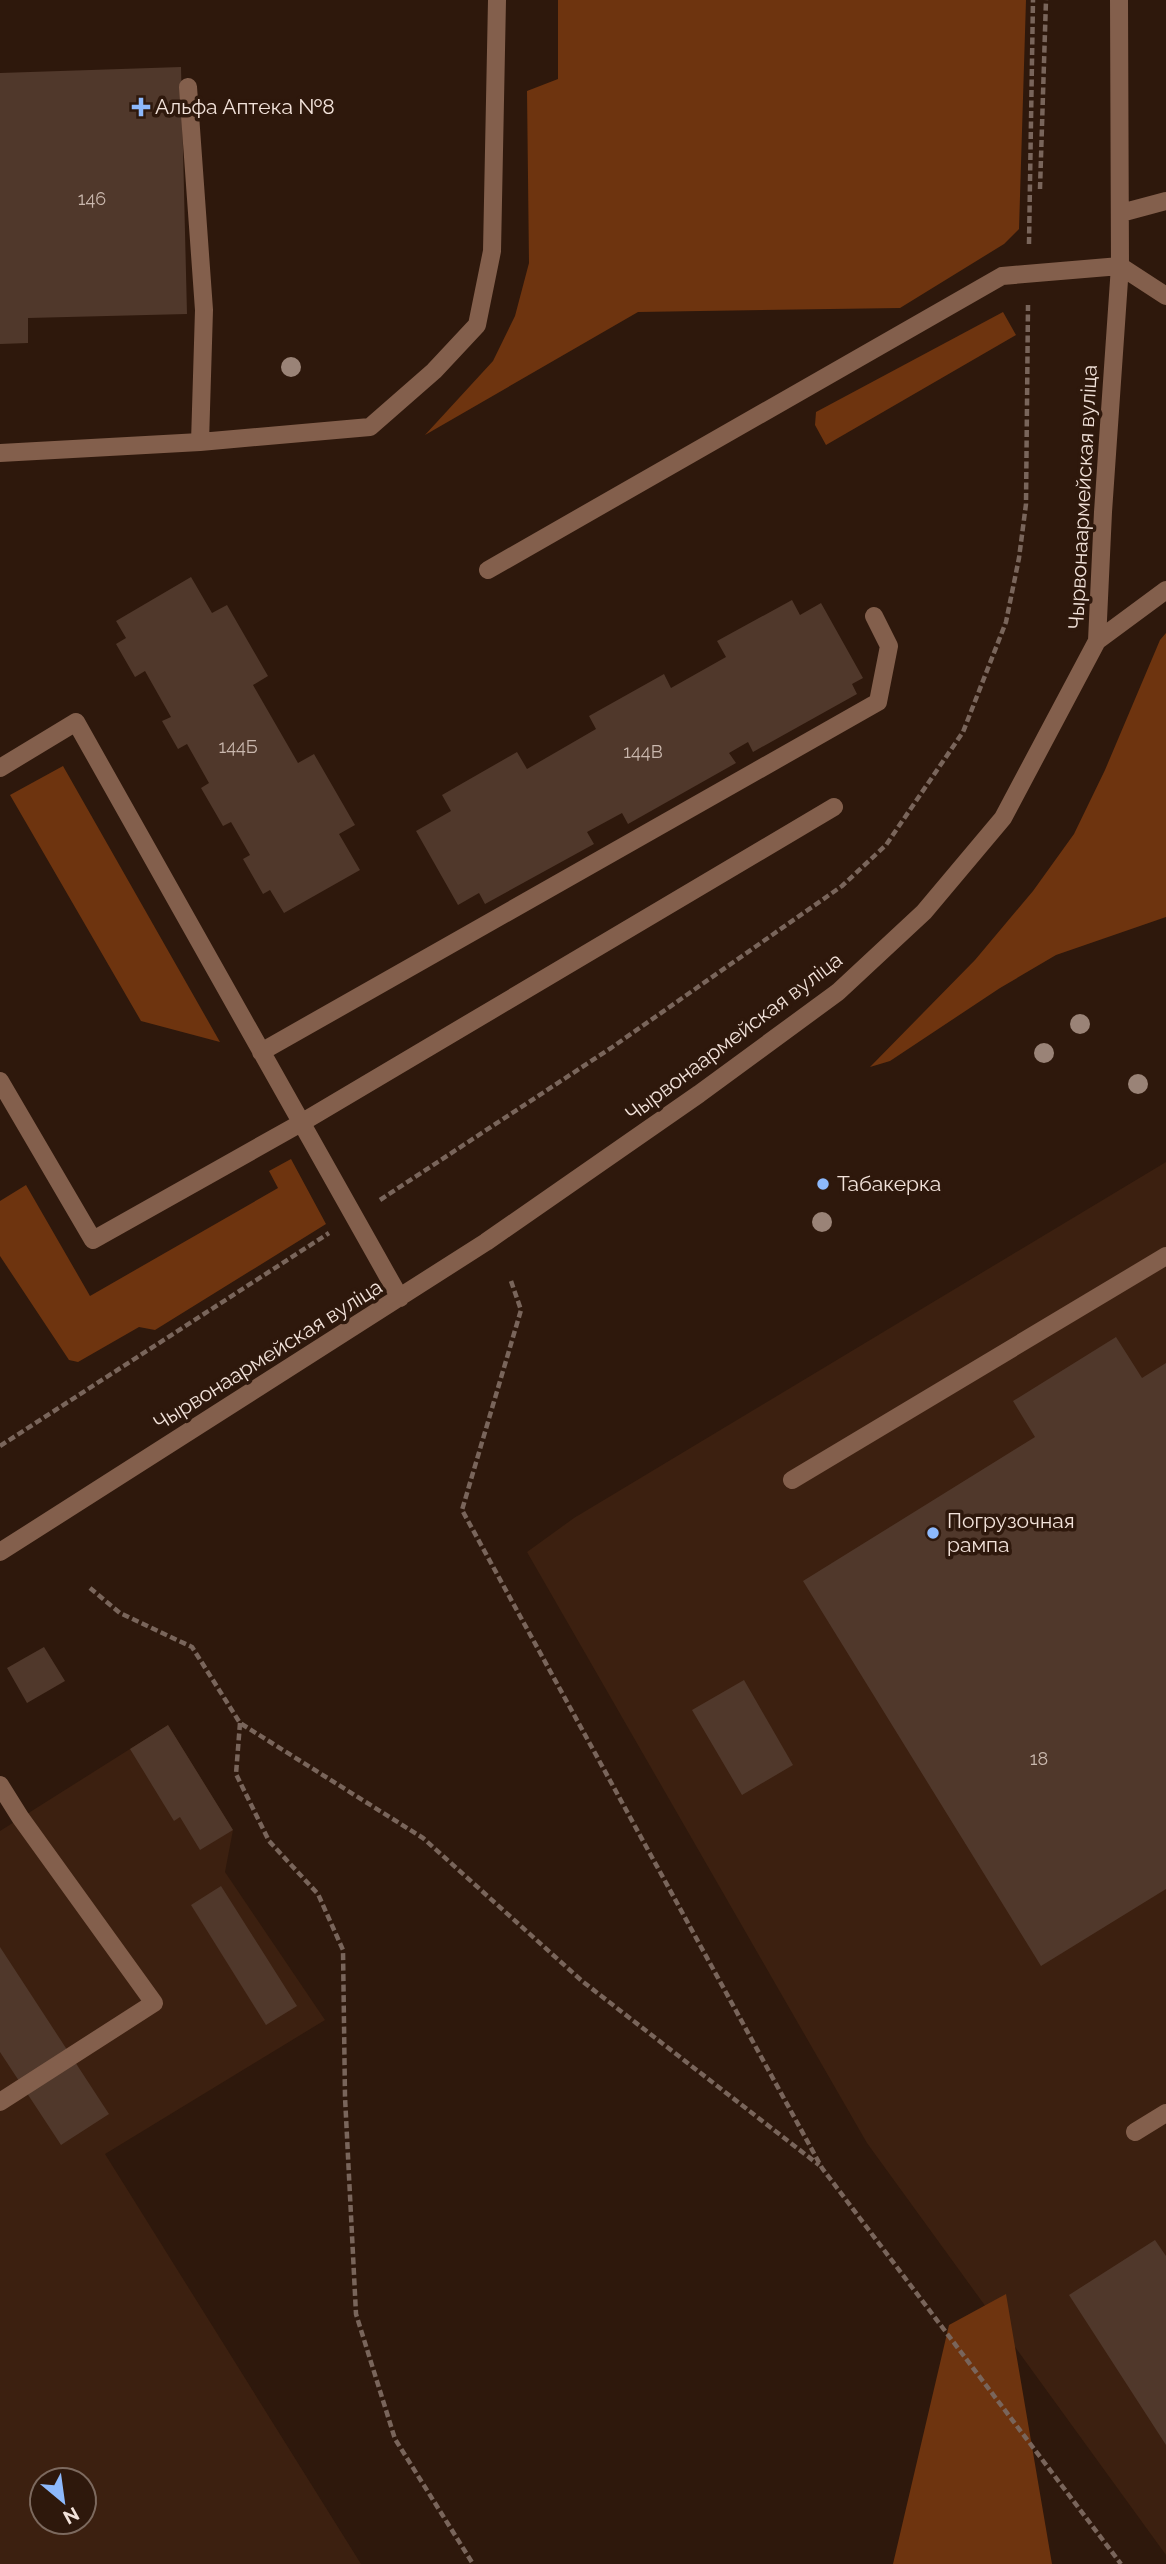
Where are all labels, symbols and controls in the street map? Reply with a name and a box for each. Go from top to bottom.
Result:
place label: Альфа Аптека №8 [155,94,335,119]
marker: Альфа Аптека №8 [133,99,149,115]
house number: 146 [78,188,106,209]
street label: Чырвонаармейская вуліца [1063,364,1102,630]
house number: 144Б [218,736,258,757]
house number: 144В [623,741,663,762]
street label: Чырвонаармейская вуліца [620,947,847,1126]
place label: Табакерка [837,1171,941,1196]
marker: Табакерка [815,1176,831,1192]
street label: Чырвонаармейская вуліца [149,1274,387,1435]
place label: Погрузочная рампа [947,1508,1075,1557]
marker: Погрузочная рампа [925,1525,941,1541]
house number: 18 [1030,1748,1048,1769]
north arrow [28,2466,98,2536]
text: N [60,2503,83,2529]

